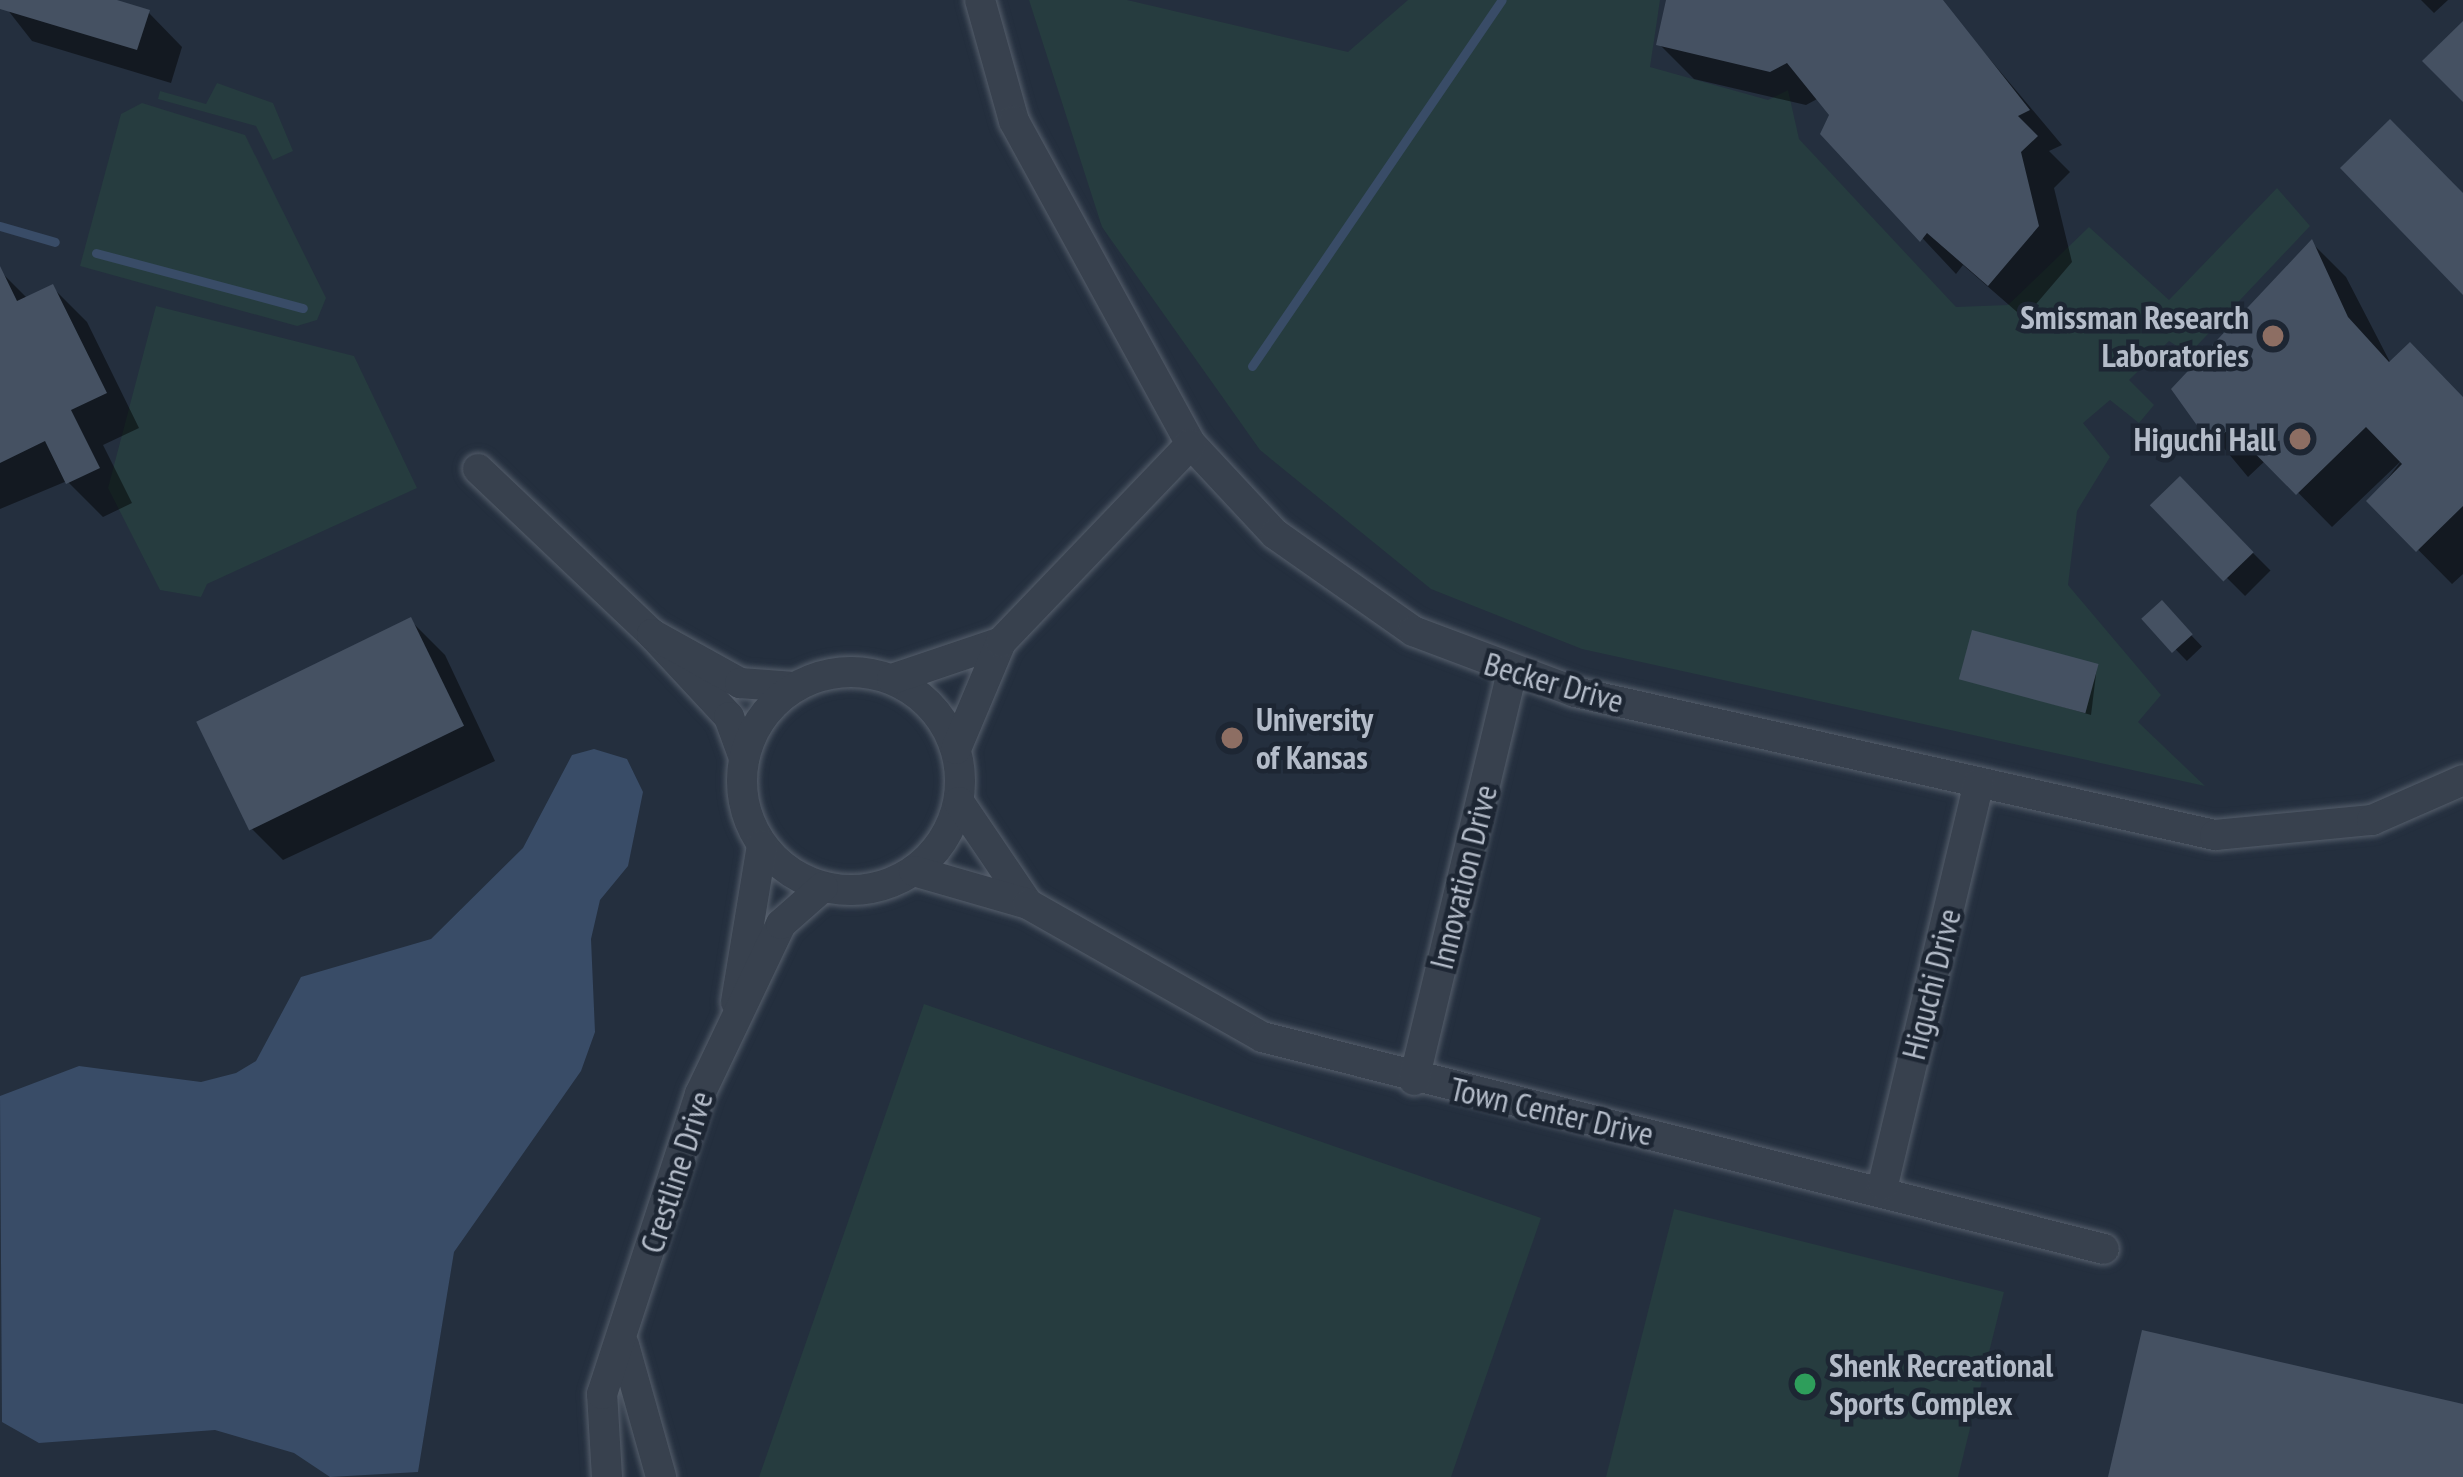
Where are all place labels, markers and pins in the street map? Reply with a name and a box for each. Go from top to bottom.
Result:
place label: Smissman Research Laboratories [2020,297,2249,375]
marker: Smissman Research Laboratories [2260,323,2286,349]
place label: Higuchi Hall [2134,419,2276,459]
marker: Higuchi Hall [2287,426,2313,452]
place label: University of Kansas [1256,699,1373,777]
marker: University of Kansas [1219,725,1245,751]
place label: Shenk Recreational Sports Complex [1829,1345,2054,1423]
marker: Shenk Recreational Sports Complex [1792,1371,1818,1397]

